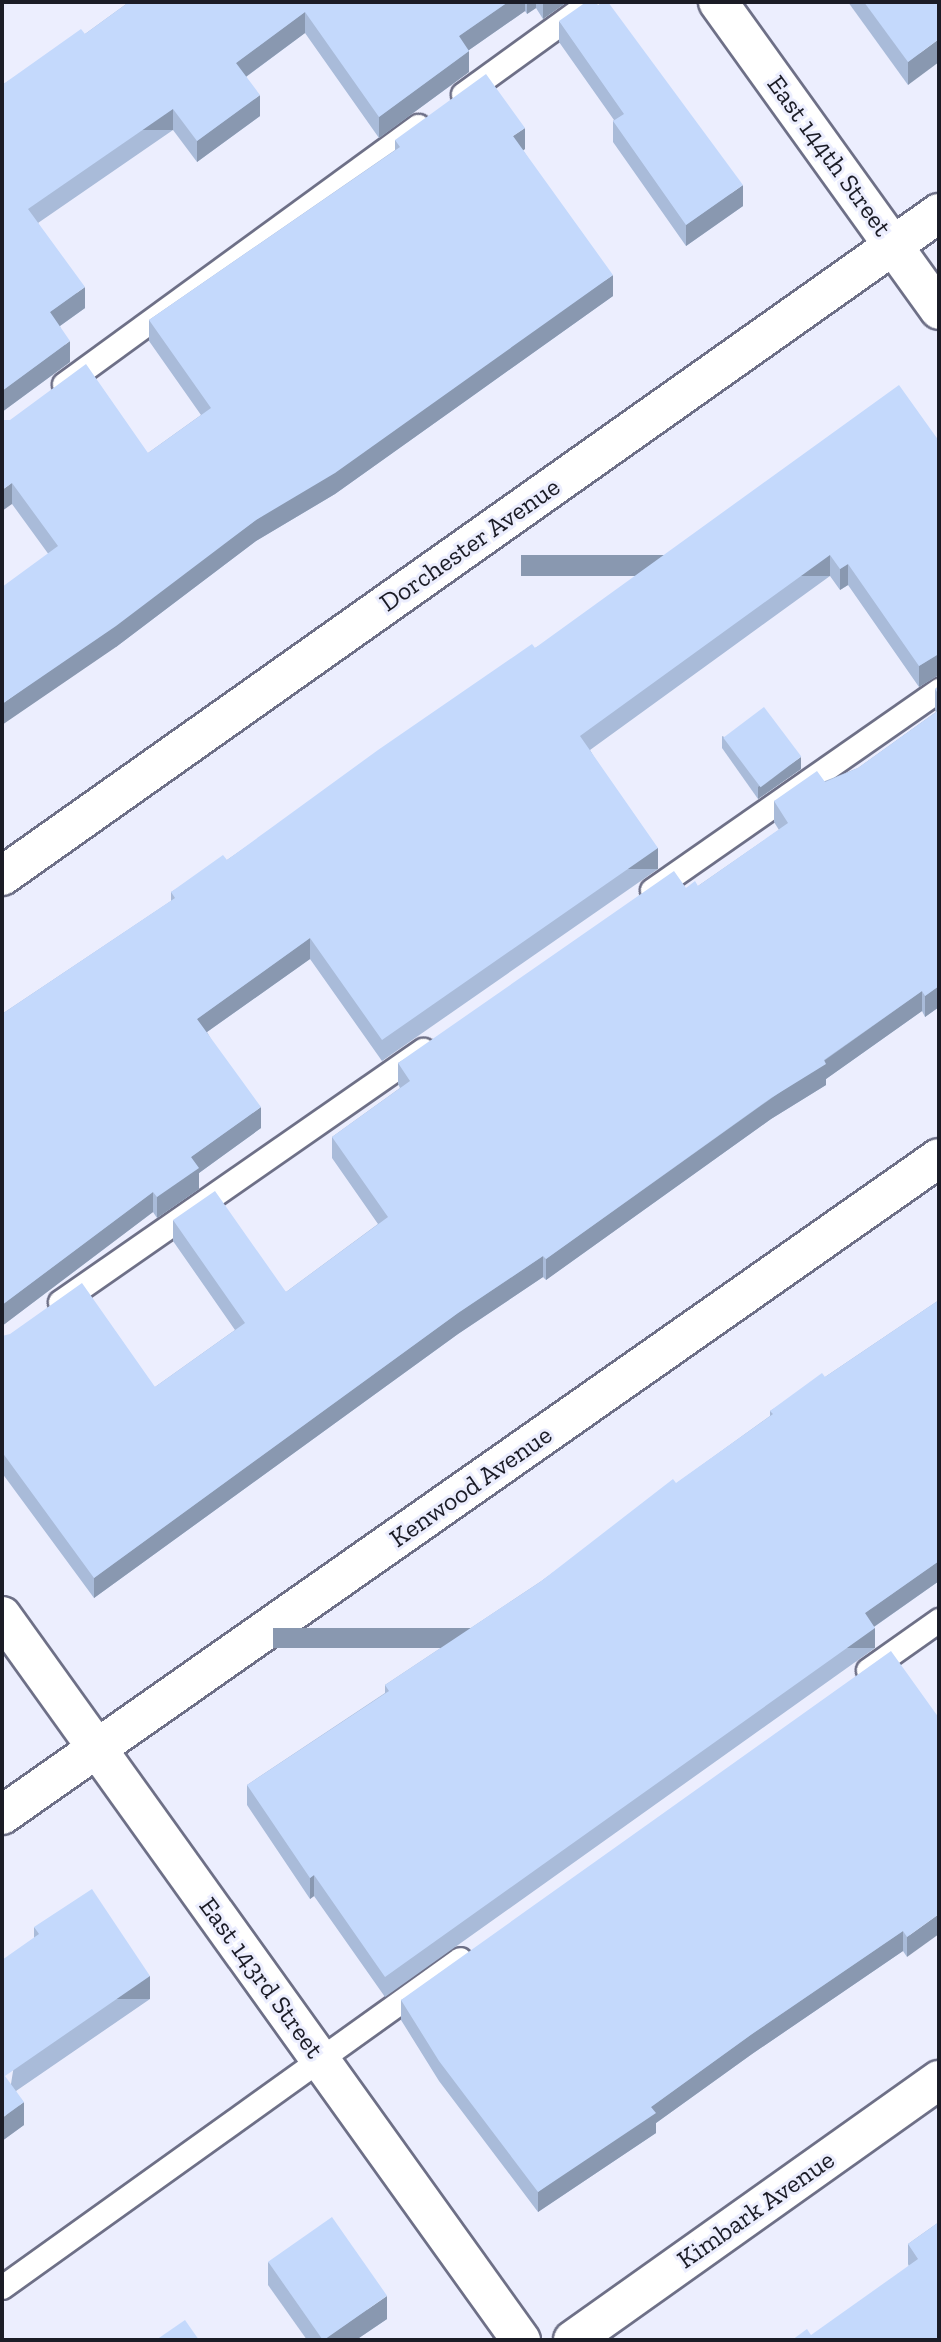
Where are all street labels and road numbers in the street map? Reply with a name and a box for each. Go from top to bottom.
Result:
street label: East 144th Street [760,69,898,243]
street label: Dorchester Avenue [373,471,567,619]
street label: Kenwood Avenue [384,1419,558,1555]
street label: East 143rd Street [192,1892,330,2064]
street label: Kimbark Avenue [671,2144,841,2276]

